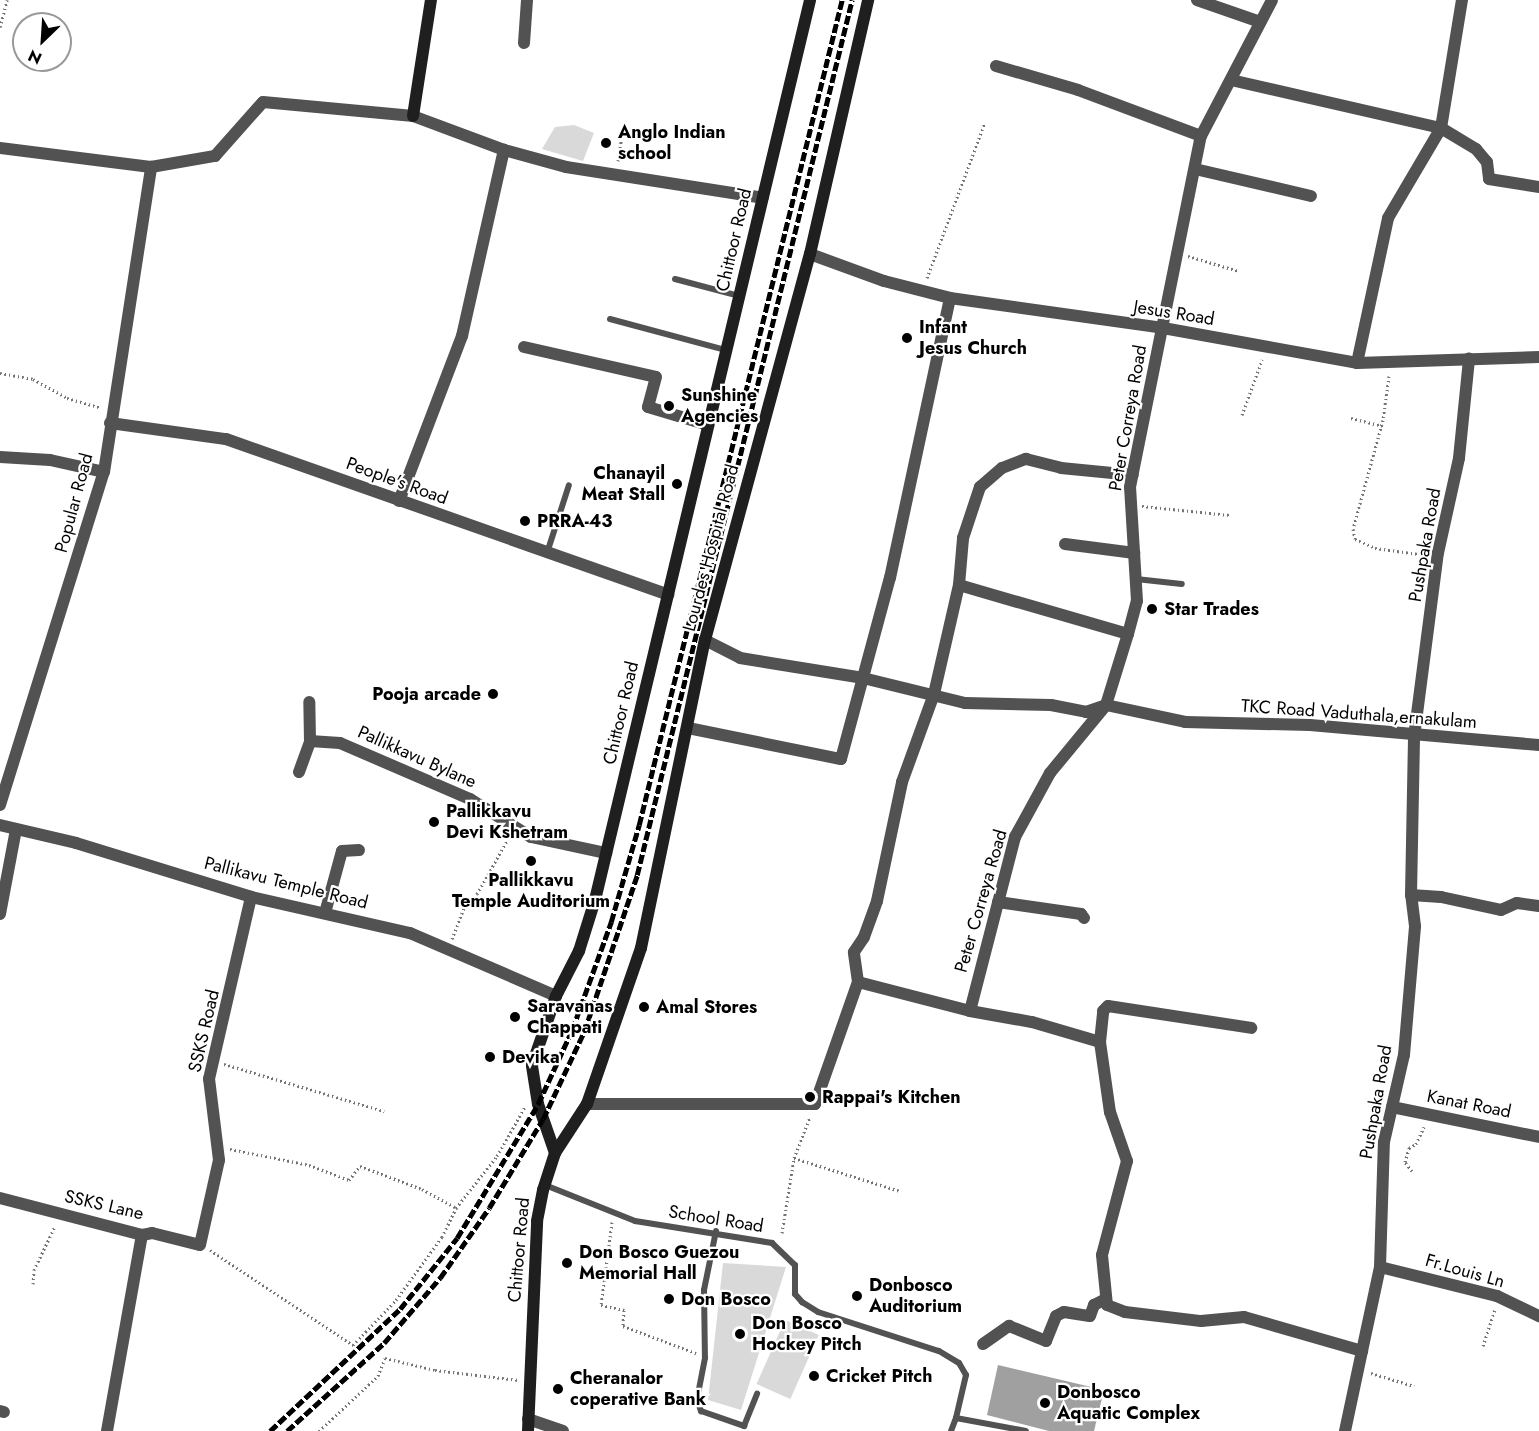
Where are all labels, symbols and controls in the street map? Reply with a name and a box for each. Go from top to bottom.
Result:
north arrow [12,12,72,72]
text: N [24,44,46,70]
place label: Anglo Indian school [618,122,726,164]
marker: Anglo Indian school [599,136,613,150]
street label: Chittoor Road [712,186,756,294]
street label: Jesus Road [1132,296,1216,330]
place label: Infant Jesus Church [919,317,1027,360]
marker: Infant Jesus Church [900,331,914,345]
street label: Peter Correya Road [1105,343,1151,493]
place label: Sunshine Agencies [681,385,758,428]
marker: Sunshine Agencies [662,399,676,413]
street label: Popular Road [50,451,98,555]
street label: People's Road [343,453,451,509]
street label: Lourdes Hospital Road [678,462,744,634]
place label: Chanayil Meat Stall [581,463,665,506]
marker: Chanayil Meat Stall [670,477,684,491]
street label: Pushpaka Road [1404,486,1446,604]
place label: PRRA-43 [537,510,612,532]
marker: PRRA-43 [518,514,532,528]
place label: Star Trades [1164,598,1259,620]
marker: Star Trades [1145,602,1159,616]
street label: Chittoor Road [599,659,643,767]
place label: Pooja arcade [372,683,481,705]
marker: Pooja arcade [486,687,500,701]
street label: TKC Road Vaduthala,ernakulam [1240,695,1478,733]
street label: Pallikkavu Bylane [354,721,480,793]
place label: Pallikkavu Devi Kshetram [446,801,568,844]
marker: Pallikkavu Devi Kshetram [427,815,441,829]
street label: Peter Correya Road [950,827,1012,975]
street label: Pallikavu Temple Road [202,852,370,914]
marker: Pallikkavu Temple Auditorium [524,854,538,868]
place label: Pallikkavu Temple Auditorium [452,870,610,912]
street label: SSKS Road [184,988,224,1074]
place label: Saravanas Chappati [527,996,612,1038]
place label: Amal Stores [656,996,757,1018]
marker: Amal Stores [637,1000,651,1014]
marker: Saravanas Chappati [508,1010,522,1024]
street label: Pushpaka Road [1355,1043,1397,1161]
place label: Devika [502,1046,560,1068]
marker: Devika [483,1050,497,1064]
street label: Kanat Road [1425,1085,1513,1123]
place label: Rappai's Kitchen [822,1086,961,1108]
marker: Rappai's Kitchen [803,1090,817,1104]
street label: SSKS Lane [62,1185,146,1225]
street label: Chittoor Road [504,1197,534,1303]
street label: School Road [667,1201,765,1237]
place label: Don Bosco Guezou Memorial Hall [579,1242,739,1284]
street label: Fr.Louis Ln [1423,1249,1507,1293]
marker: Don Bosco Guezou Memorial Hall [560,1256,574,1270]
place label: Donbosco Auditorium [869,1275,962,1318]
place label: Don Bosco [681,1288,771,1310]
marker: Donbosco Auditorium [850,1289,864,1303]
marker: Don Bosco [662,1292,676,1306]
place label: Don Bosco Hockey Pitch [752,1313,862,1356]
marker: Don Bosco Hockey Pitch [733,1327,747,1341]
place label: Cricket Pitch [826,1365,932,1387]
place label: Cheranalor coperative Bank [570,1368,706,1410]
marker: Cricket Pitch [807,1369,821,1383]
marker: Cheranalor coperative Bank [551,1382,565,1396]
place label: Donbosco Aquatic Complex [1057,1382,1200,1424]
marker: Donbosco Aquatic Complex [1038,1396,1052,1410]

